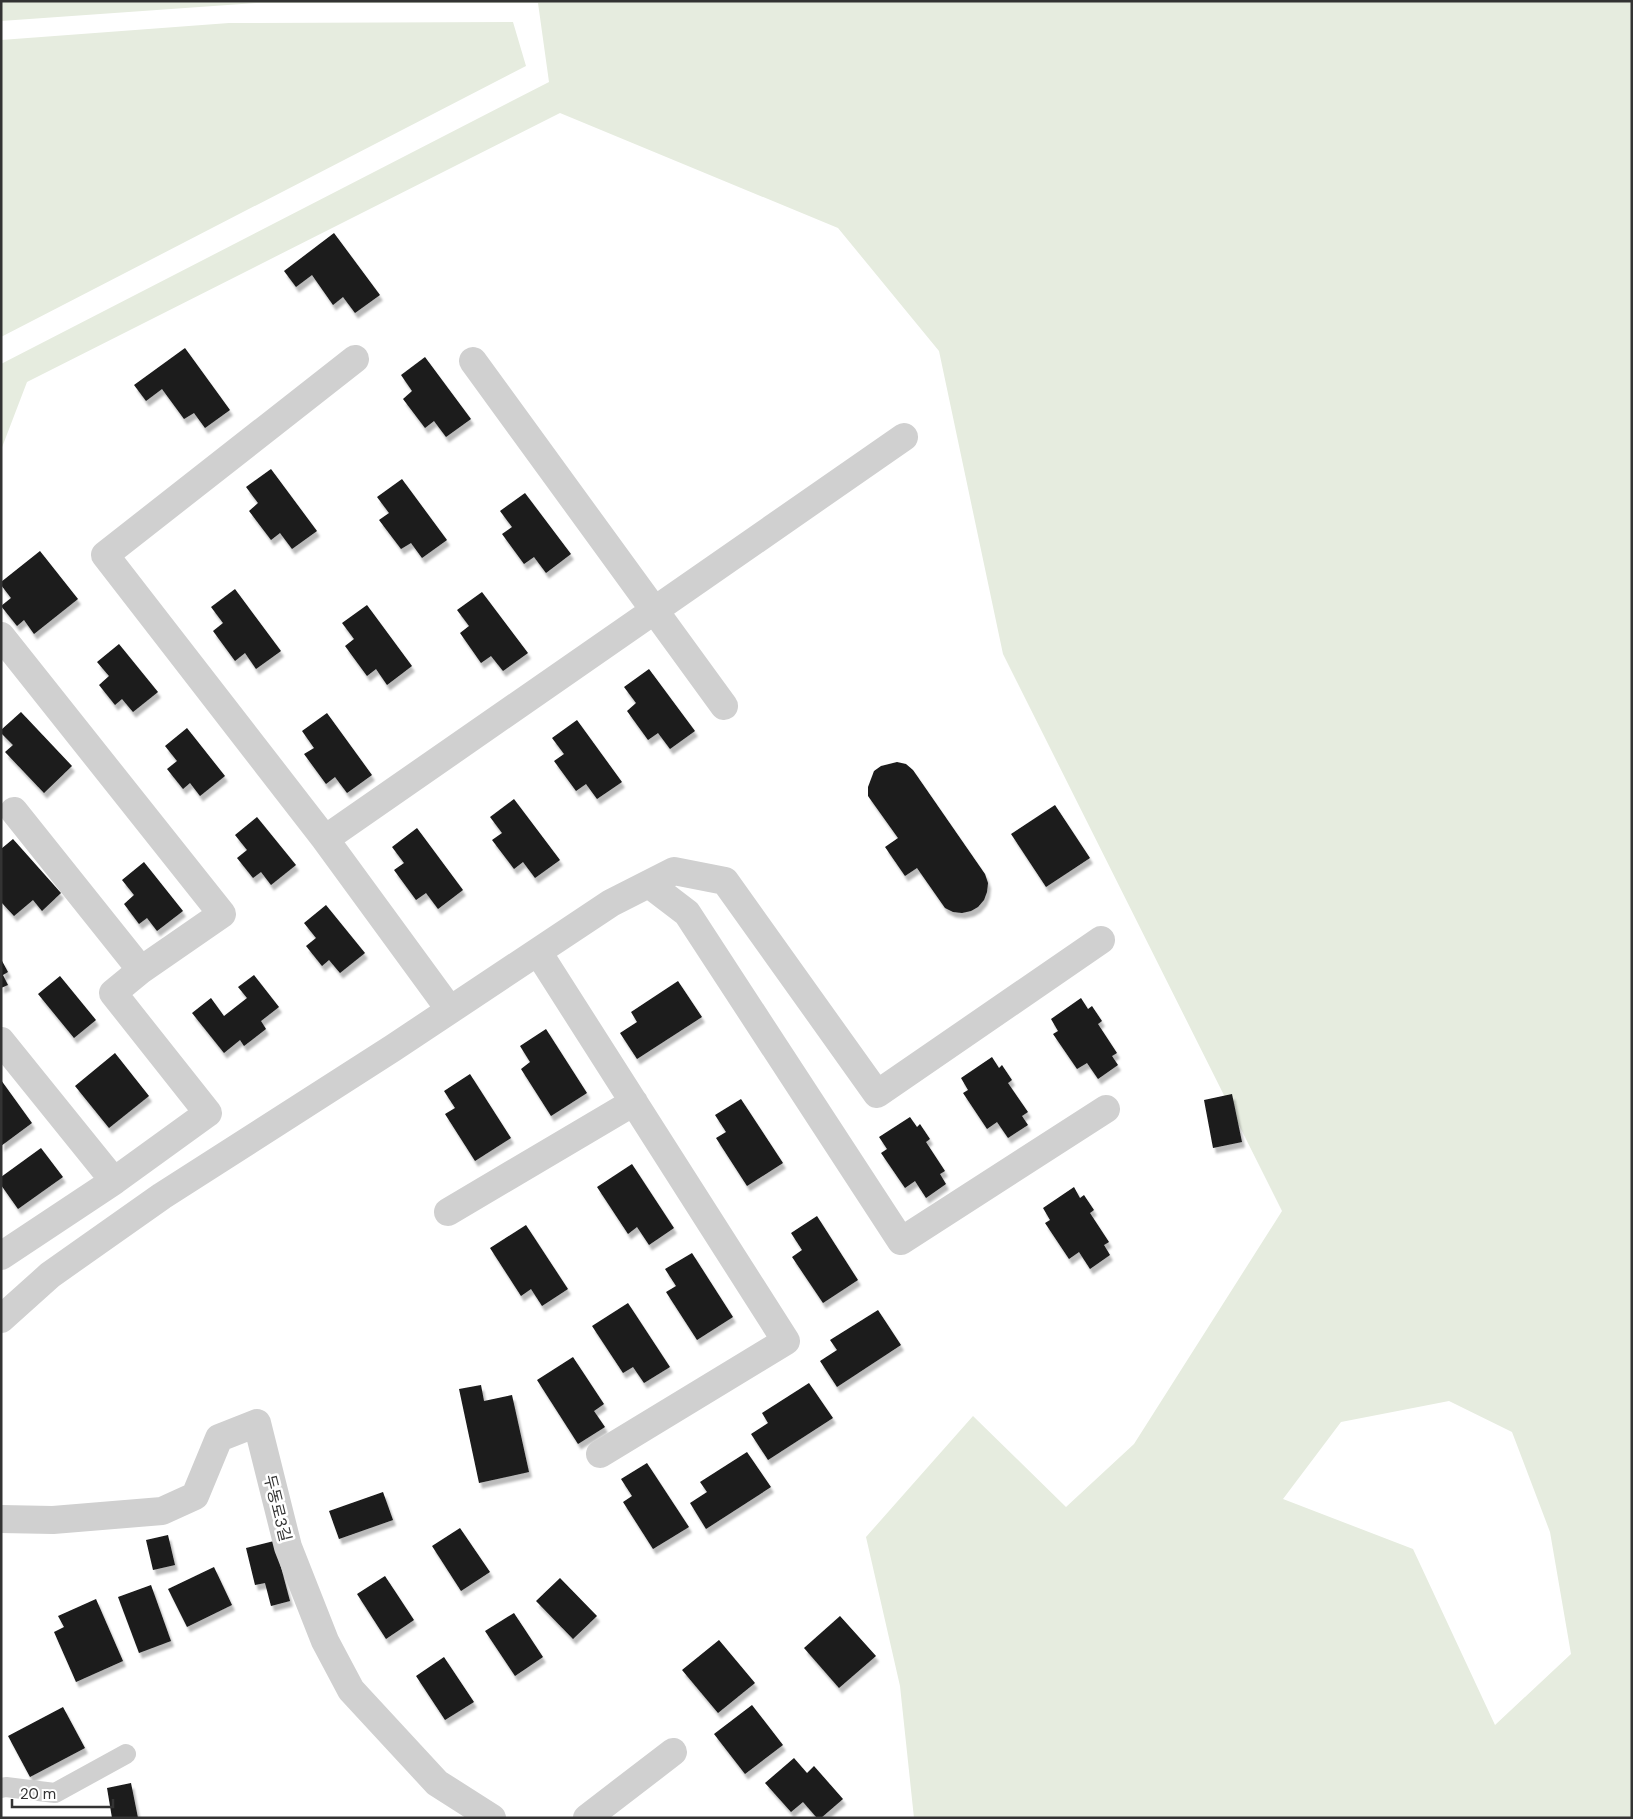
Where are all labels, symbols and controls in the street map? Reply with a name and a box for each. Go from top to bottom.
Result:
street label: 두동로3길 [259,1472,296,1544]
scale bar [12,1776,114,1808]
text: 20 m [20,1784,56,1804]

